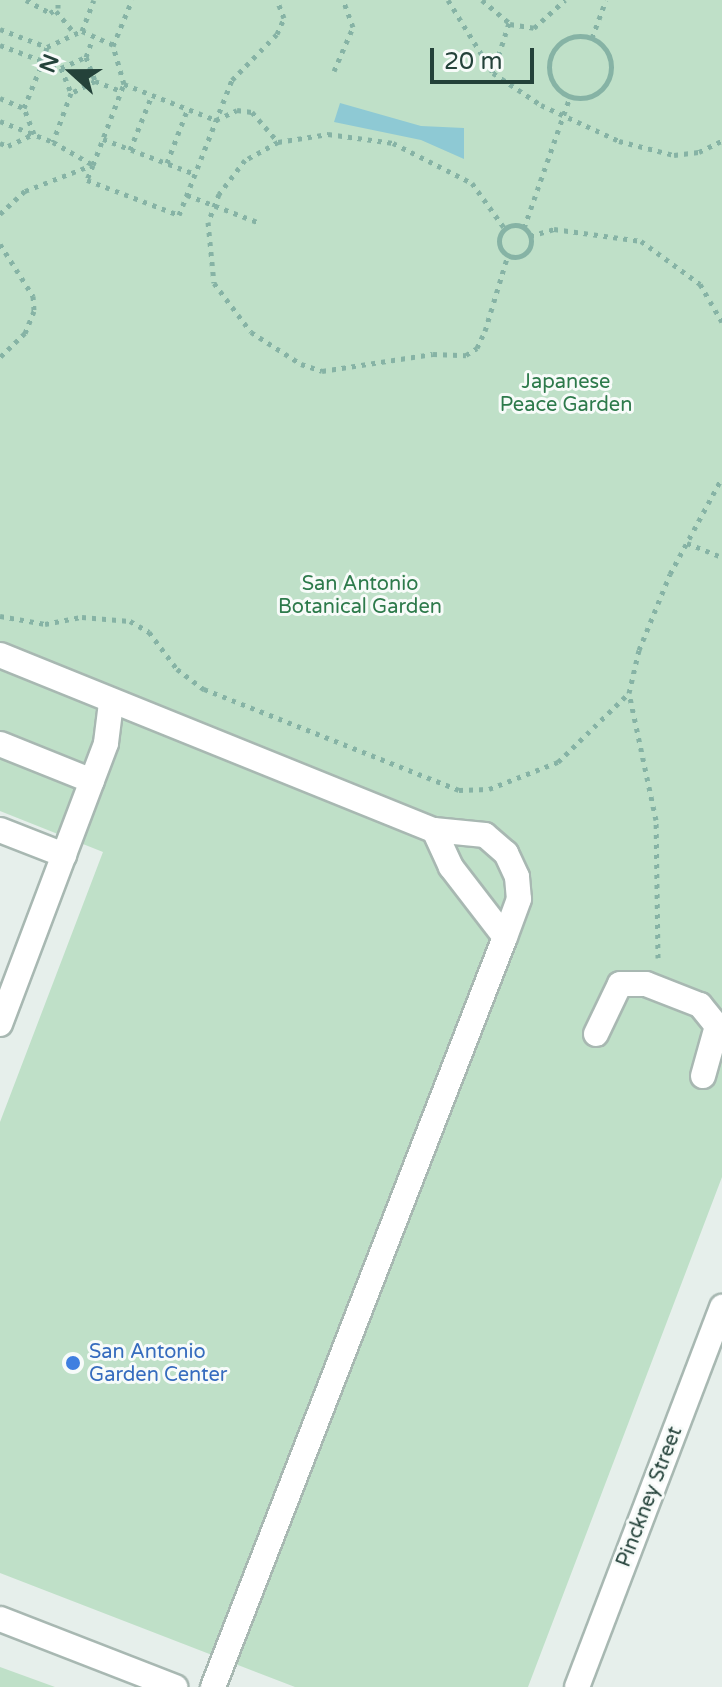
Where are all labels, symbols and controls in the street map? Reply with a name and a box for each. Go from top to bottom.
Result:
north arrow [32,32,112,112]
scale bar [434,32,538,82]
text: 20 m [444,47,502,76]
text: N [34,50,65,76]
park label: Japanese Peace Garden [500,370,632,417]
park label: San Antonio Botanical Garden [278,572,442,619]
place label: San Antonio Garden Center [89,1340,227,1387]
marker: San Antonio Garden Center [64,1354,82,1372]
street label: Pinckney Street [612,1423,688,1571]

